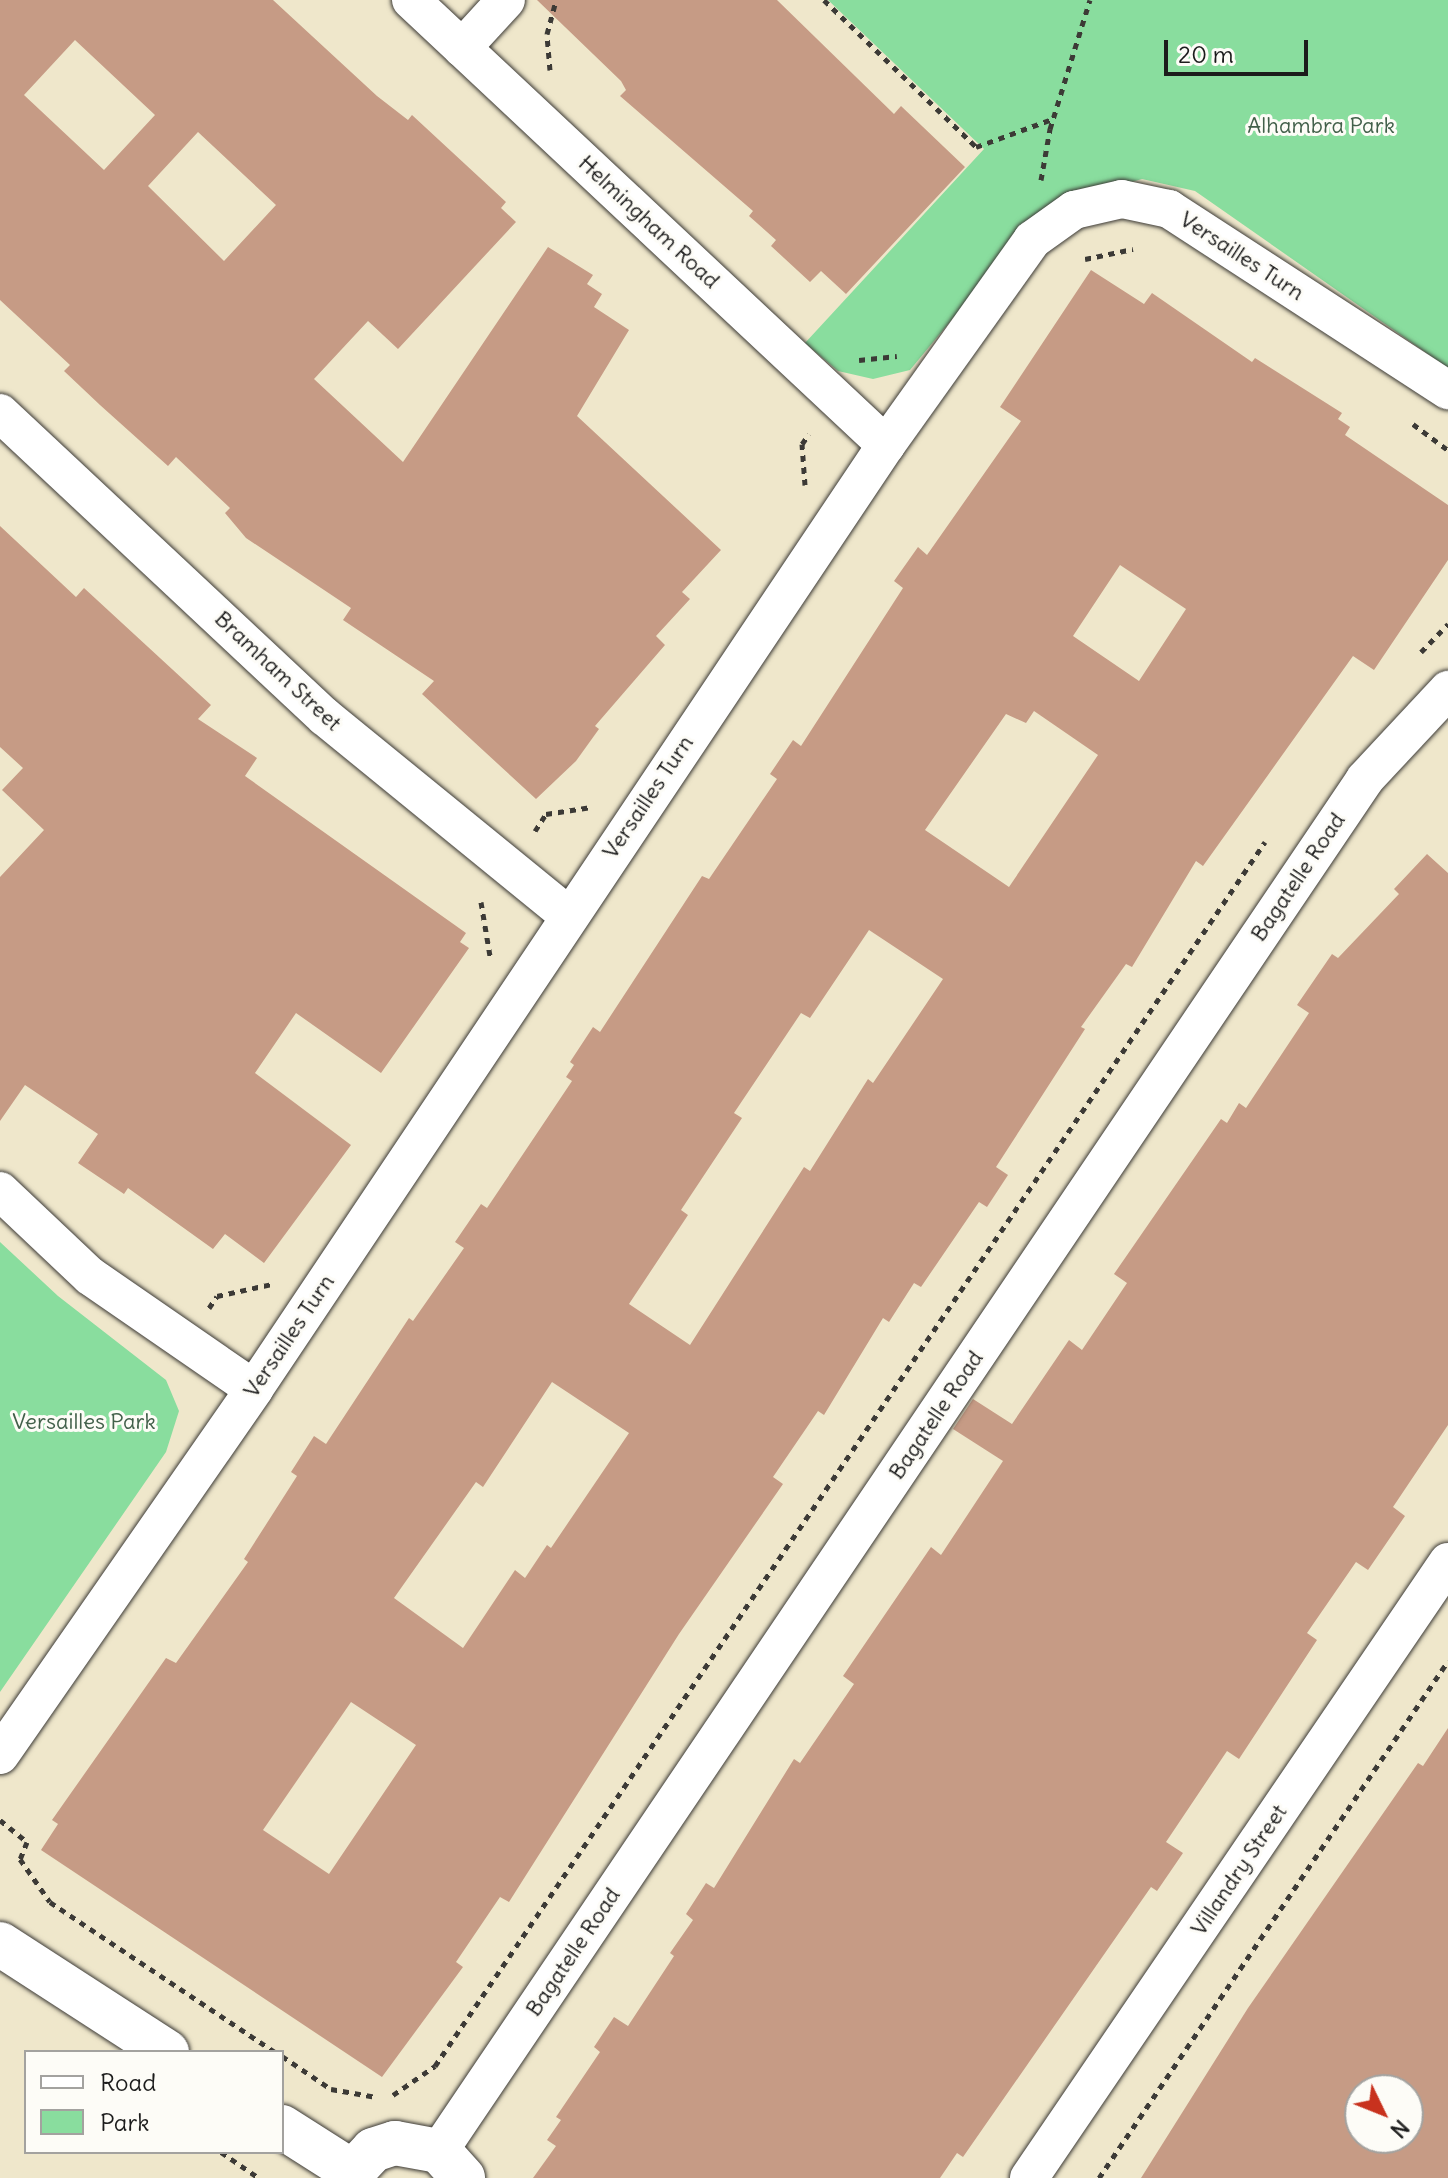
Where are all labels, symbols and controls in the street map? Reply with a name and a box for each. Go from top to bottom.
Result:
scale bar [1168,24,1312,74]
text: 20 m [1178,39,1234,69]
park label: Alhambra Park [1247,113,1395,139]
street label: Helmingham Road [573,150,725,294]
street label: Versailles Turn [1175,206,1309,306]
street label: Bramham Street [209,606,347,736]
street label: Versailles Turn [597,730,699,864]
street label: Bagatelle Road [1245,808,1351,946]
street label: Versailles Turn [238,1269,340,1403]
street label: Bagatelle Road [883,1346,989,1484]
park label: Versailles Park [12,1409,156,1435]
street label: Villandry Street [1186,1800,1292,1940]
street label: Bagatelle Road [520,1883,626,2021]
legend [24,2050,284,2154]
text: Road [100,2067,156,2097]
north arrow [1344,2074,1424,2154]
text: Park [100,2107,150,2137]
text: N [1385,2114,1416,2144]

